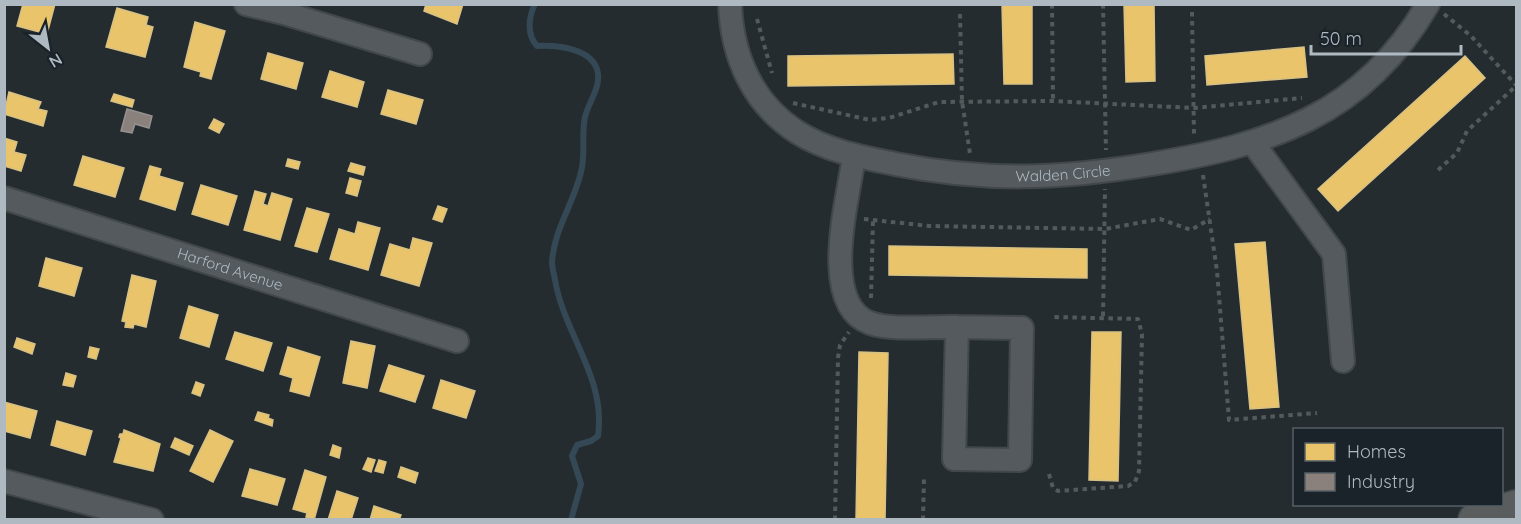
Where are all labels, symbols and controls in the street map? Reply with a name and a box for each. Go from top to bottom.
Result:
north arrow [18,18,78,78]
scale bar [1311,18,1461,56]
text: 50 m [1320,27,1362,50]
text: N [46,49,66,72]
street label: Walden Circle [1015,160,1111,185]
street label: Harford Avenue [175,243,285,294]
legend [1293,428,1503,506]
text: Homes [1347,440,1406,463]
text: Industry [1347,470,1415,493]

